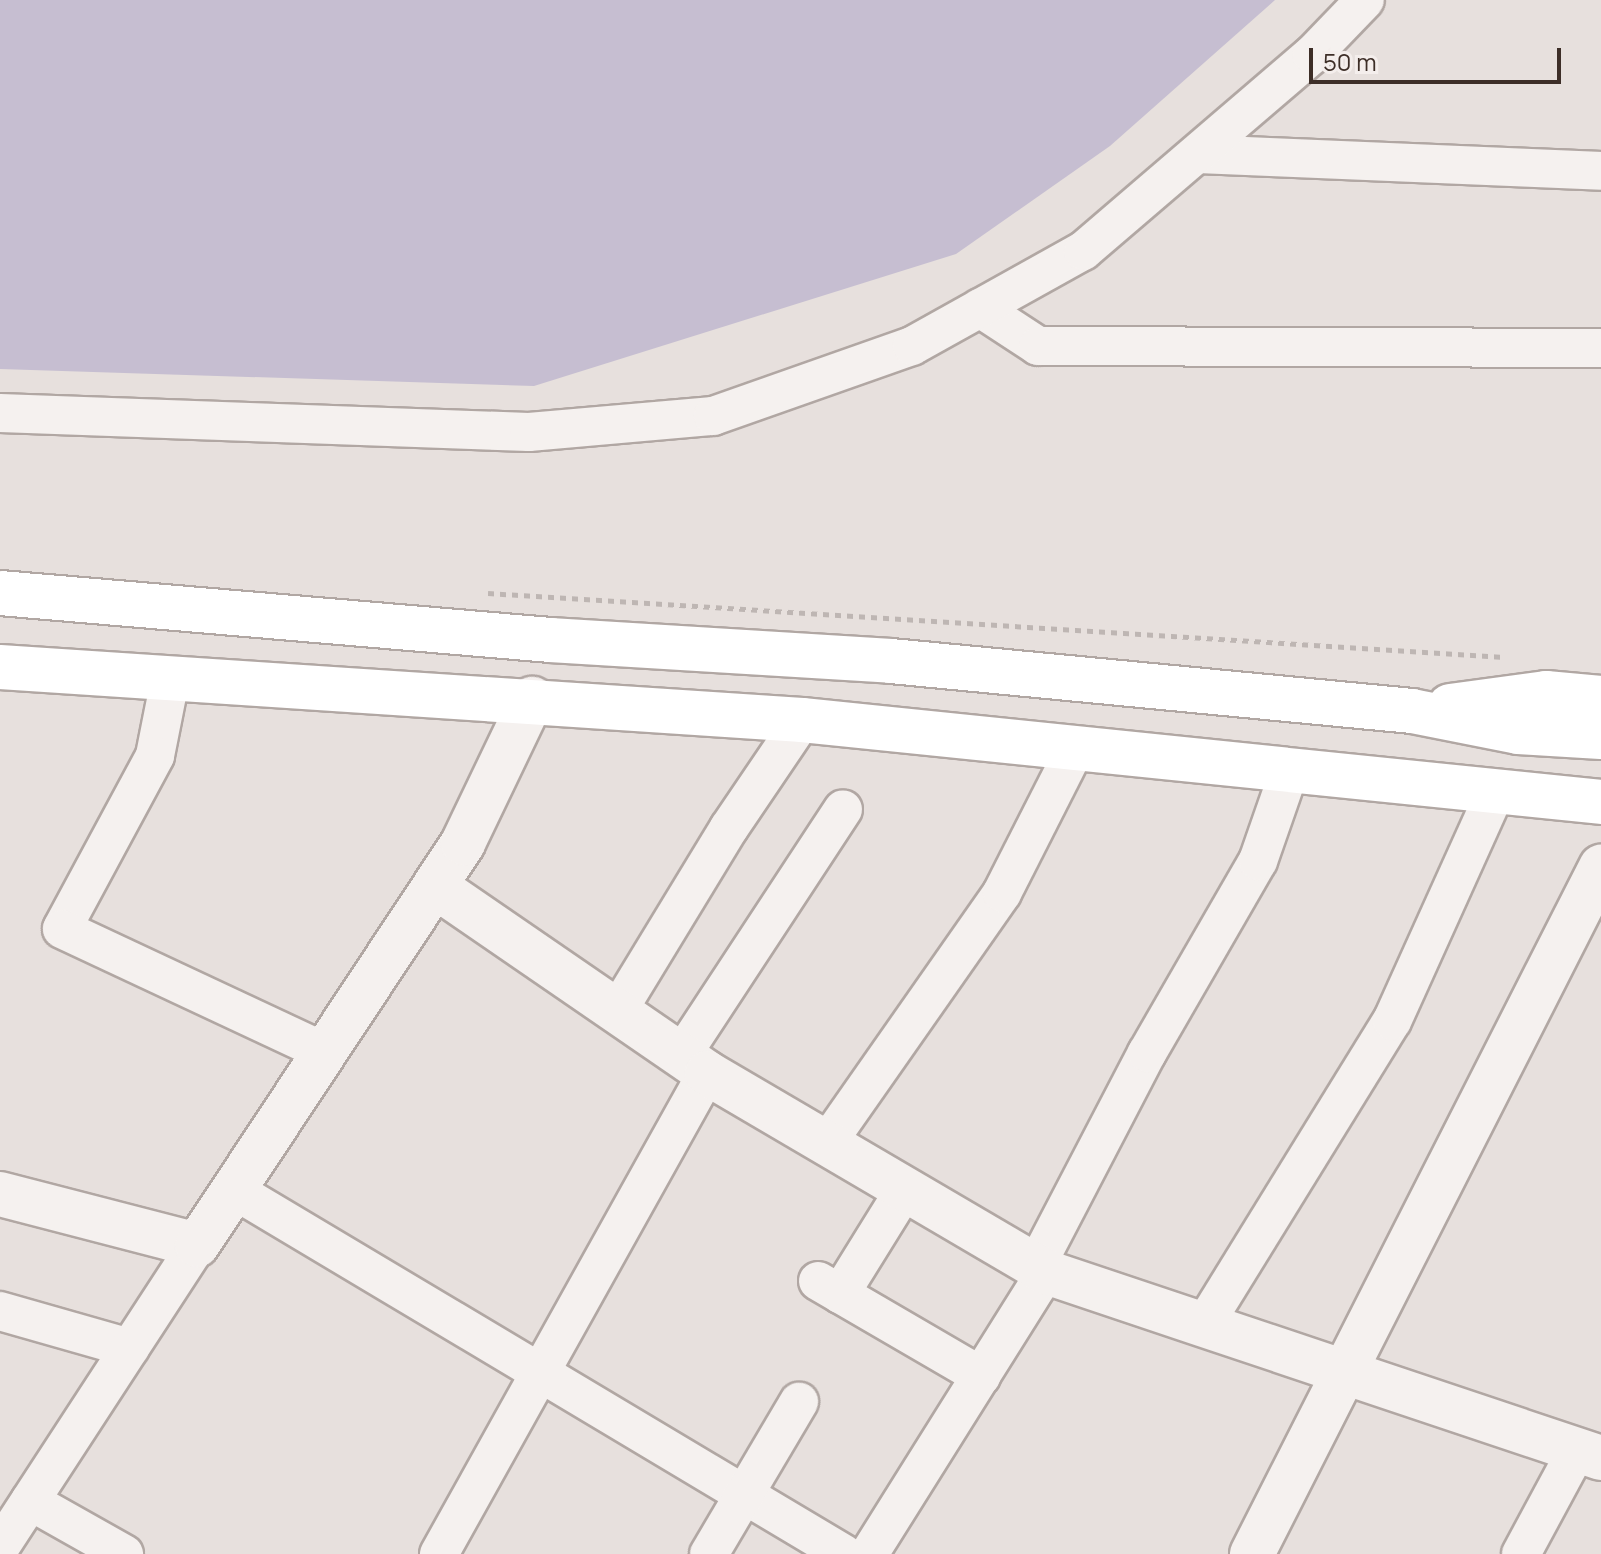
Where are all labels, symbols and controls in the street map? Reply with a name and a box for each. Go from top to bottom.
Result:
scale bar [1313,32,1565,82]
text: 50 m [1323,45,1377,78]

